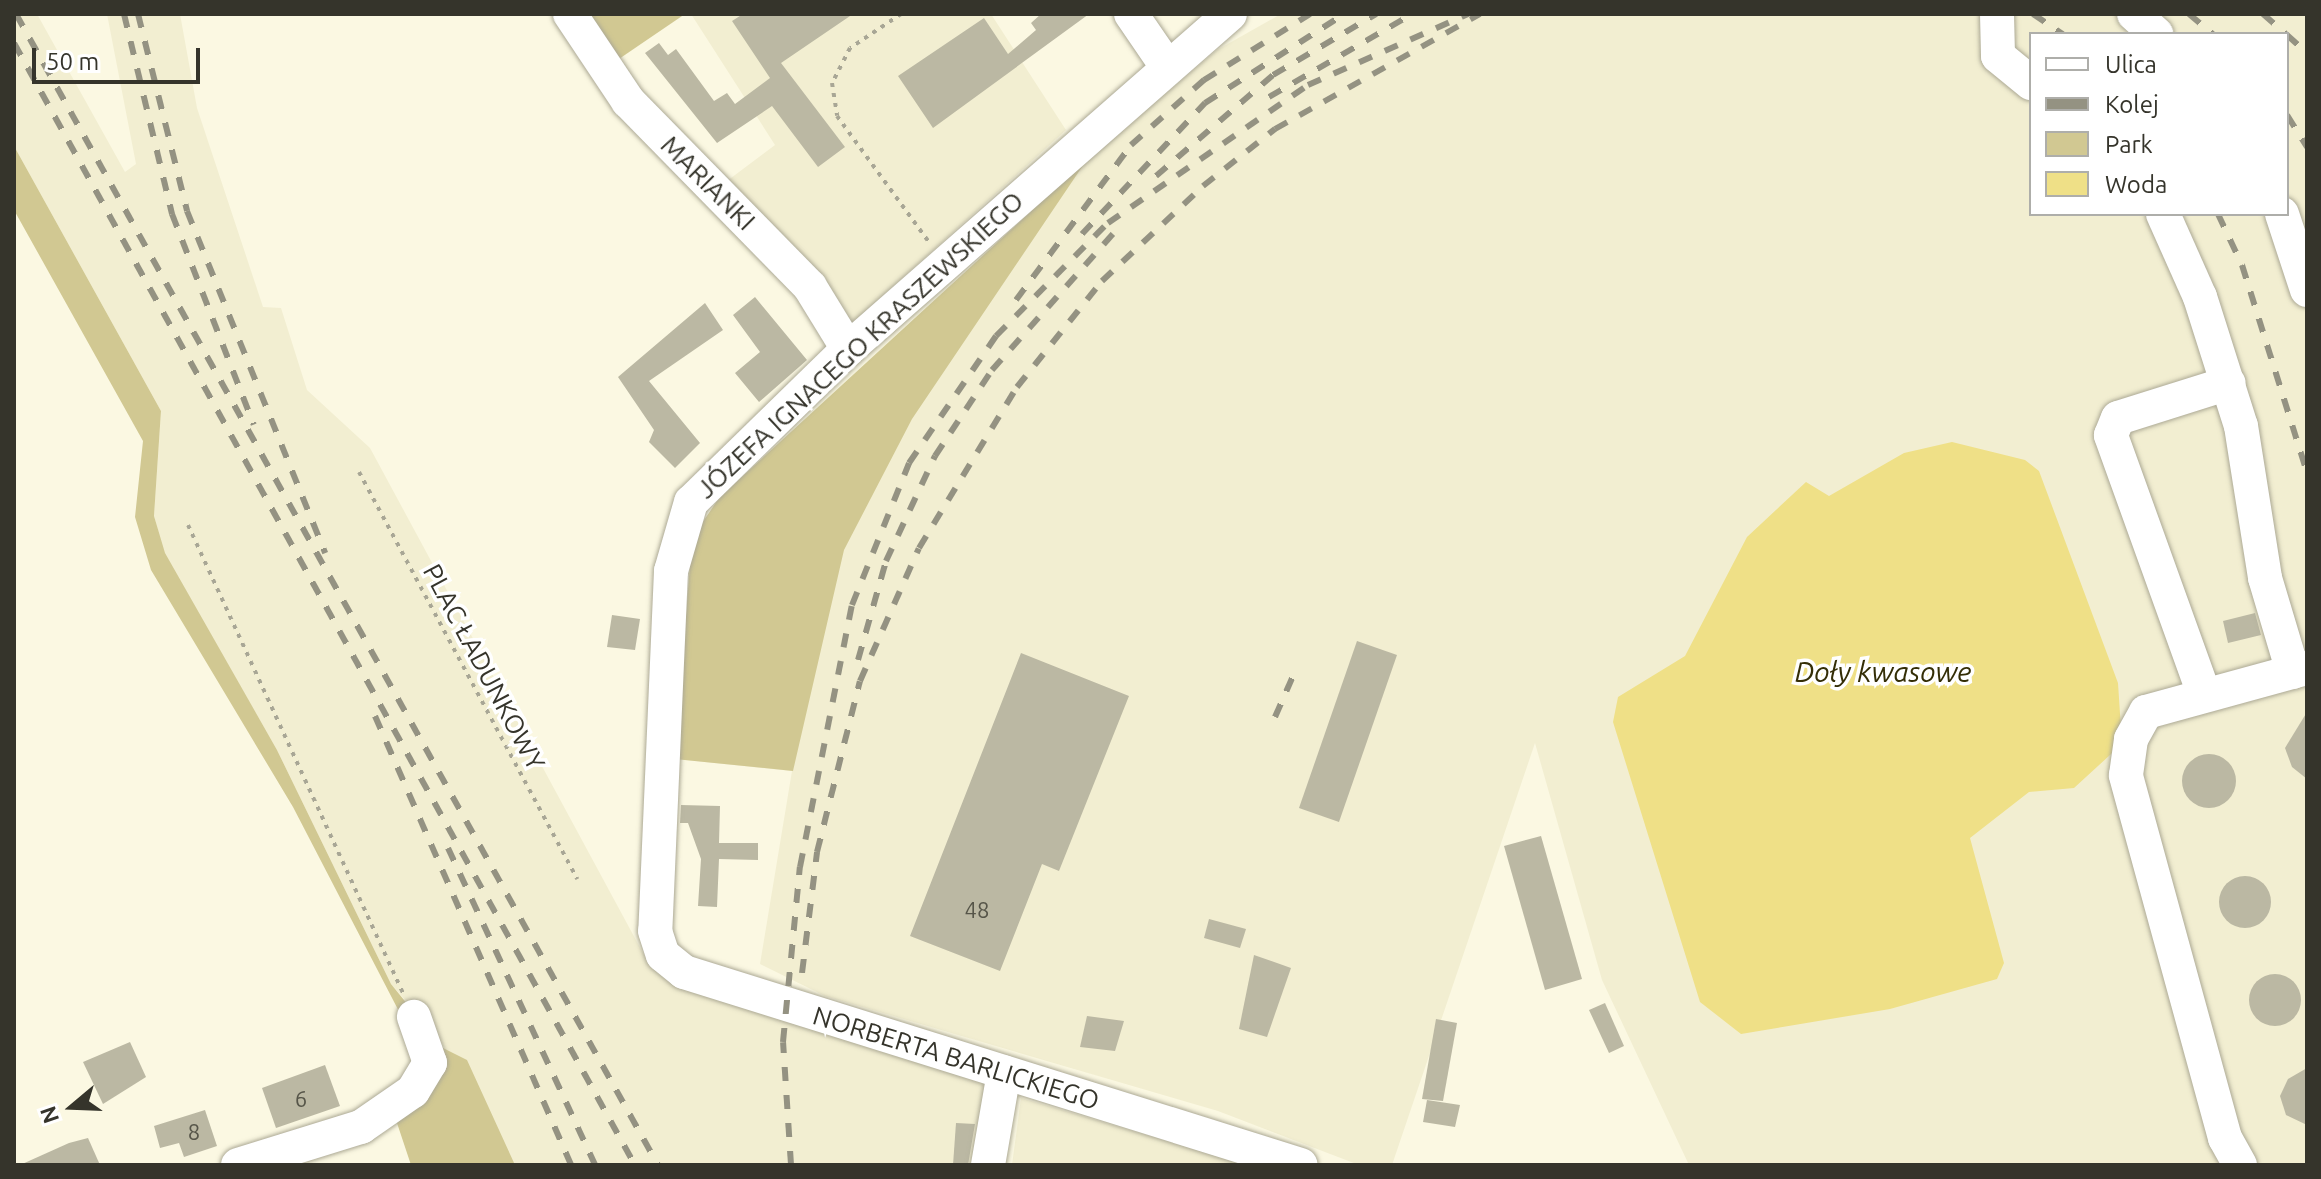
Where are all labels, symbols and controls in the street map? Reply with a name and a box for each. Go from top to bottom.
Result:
scale bar [36,32,204,82]
legend [2029,32,2289,216]
text: 50 m [46,48,99,75]
text: Ulica [2105,51,2157,78]
text: Kolej [2105,91,2159,118]
street label: MARIANKI [654,129,762,237]
text: Park [2105,131,2153,158]
text: Woda [2105,171,2167,198]
street label: JÓZEFA IGNACEGO KRASZEWSKIEGO [690,185,1030,505]
street label: PLAC ŁADUNKOWY [416,559,552,775]
water label: Doły kwasowe [1795,655,1971,689]
house number: 48 [965,897,989,923]
street label: NORBERTA BARLICKIEGO [809,1000,1103,1116]
north arrow [32,1067,112,1147]
house number: 6 [295,1086,307,1112]
text: N [34,1103,63,1127]
house number: 8 [188,1119,200,1145]

